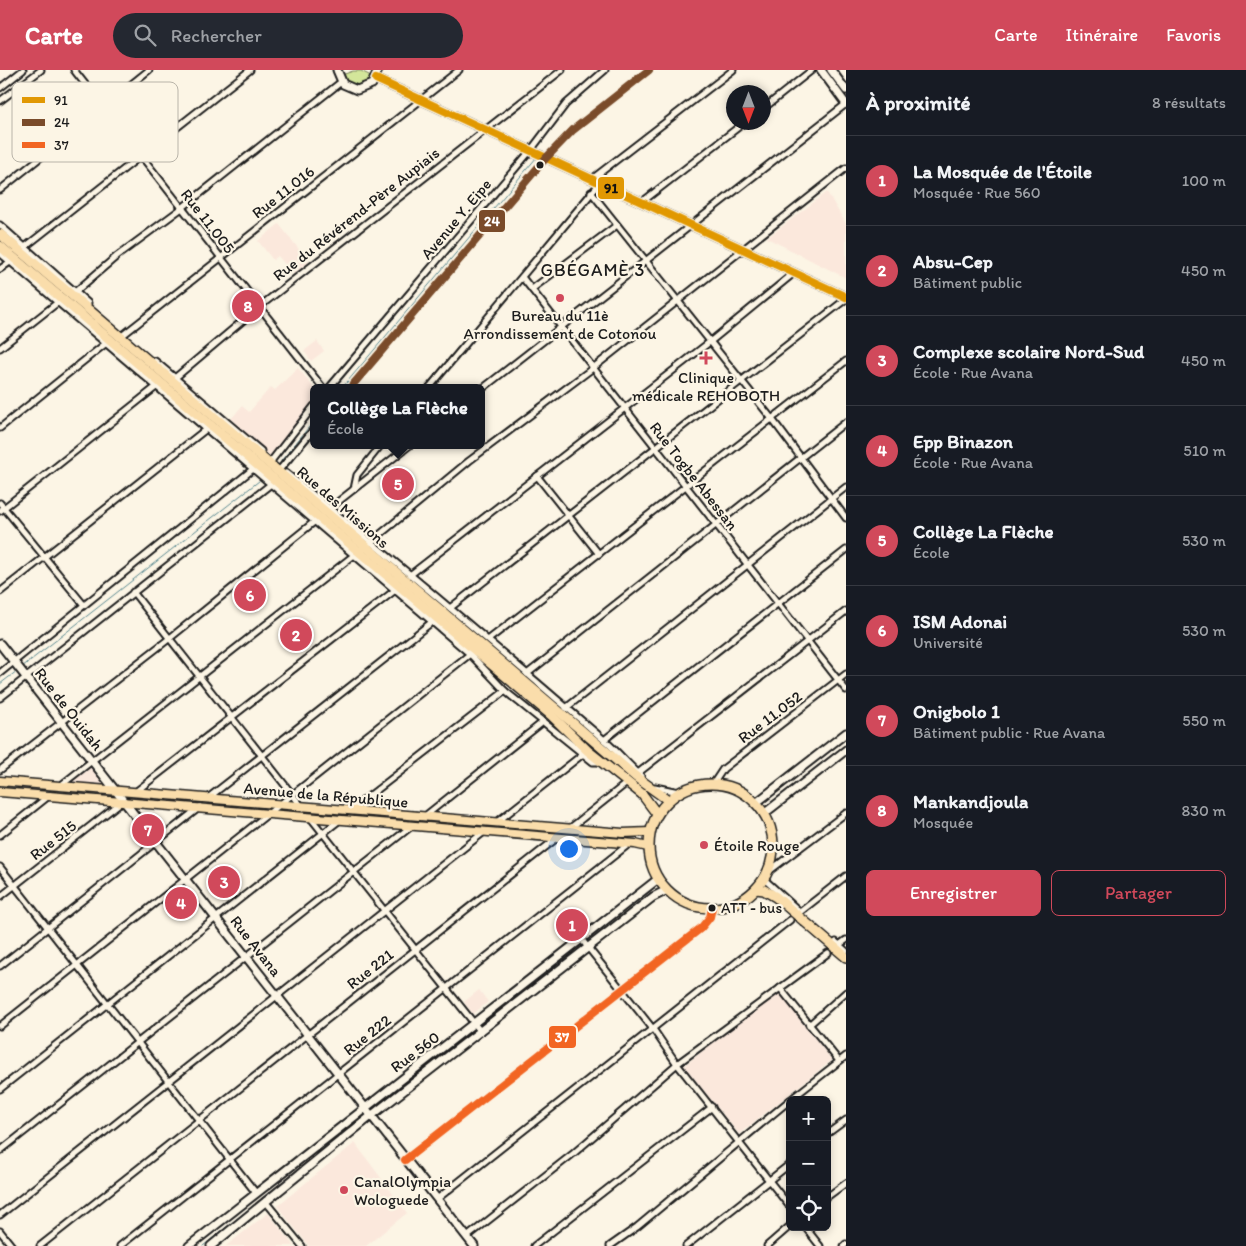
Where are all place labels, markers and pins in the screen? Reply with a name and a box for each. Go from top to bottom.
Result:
unlabelled marker [535,160,545,170]
pin: 8 [232,287,264,325]
marker: Bureau du 11è Arrondissement de Cotonou [554,292,566,304]
place label: Bureau du 11è Arrondissement de Cotonou [464,306,656,343]
marker: Clinique médicale REHOBOTH [699,351,713,365]
place label: Clinique médicale REHOBOTH [632,368,780,405]
pin: 5 [382,465,414,503]
pin: 6 [234,576,266,614]
pin: 2 [280,616,312,654]
pin: 7 [132,811,164,849]
place label: Étoile Rouge [714,836,800,855]
marker: Étoile Rouge [698,839,710,851]
pin: 3 [208,863,240,901]
pin: 4 [165,884,197,922]
place label: ATT - bus [721,899,782,917]
marker: ATT - bus [707,903,717,913]
pin: 1 [556,906,588,944]
place label: CanalOlympia Wologuede [354,1172,451,1209]
marker: CanalOlympia Wologuede [338,1184,350,1196]

